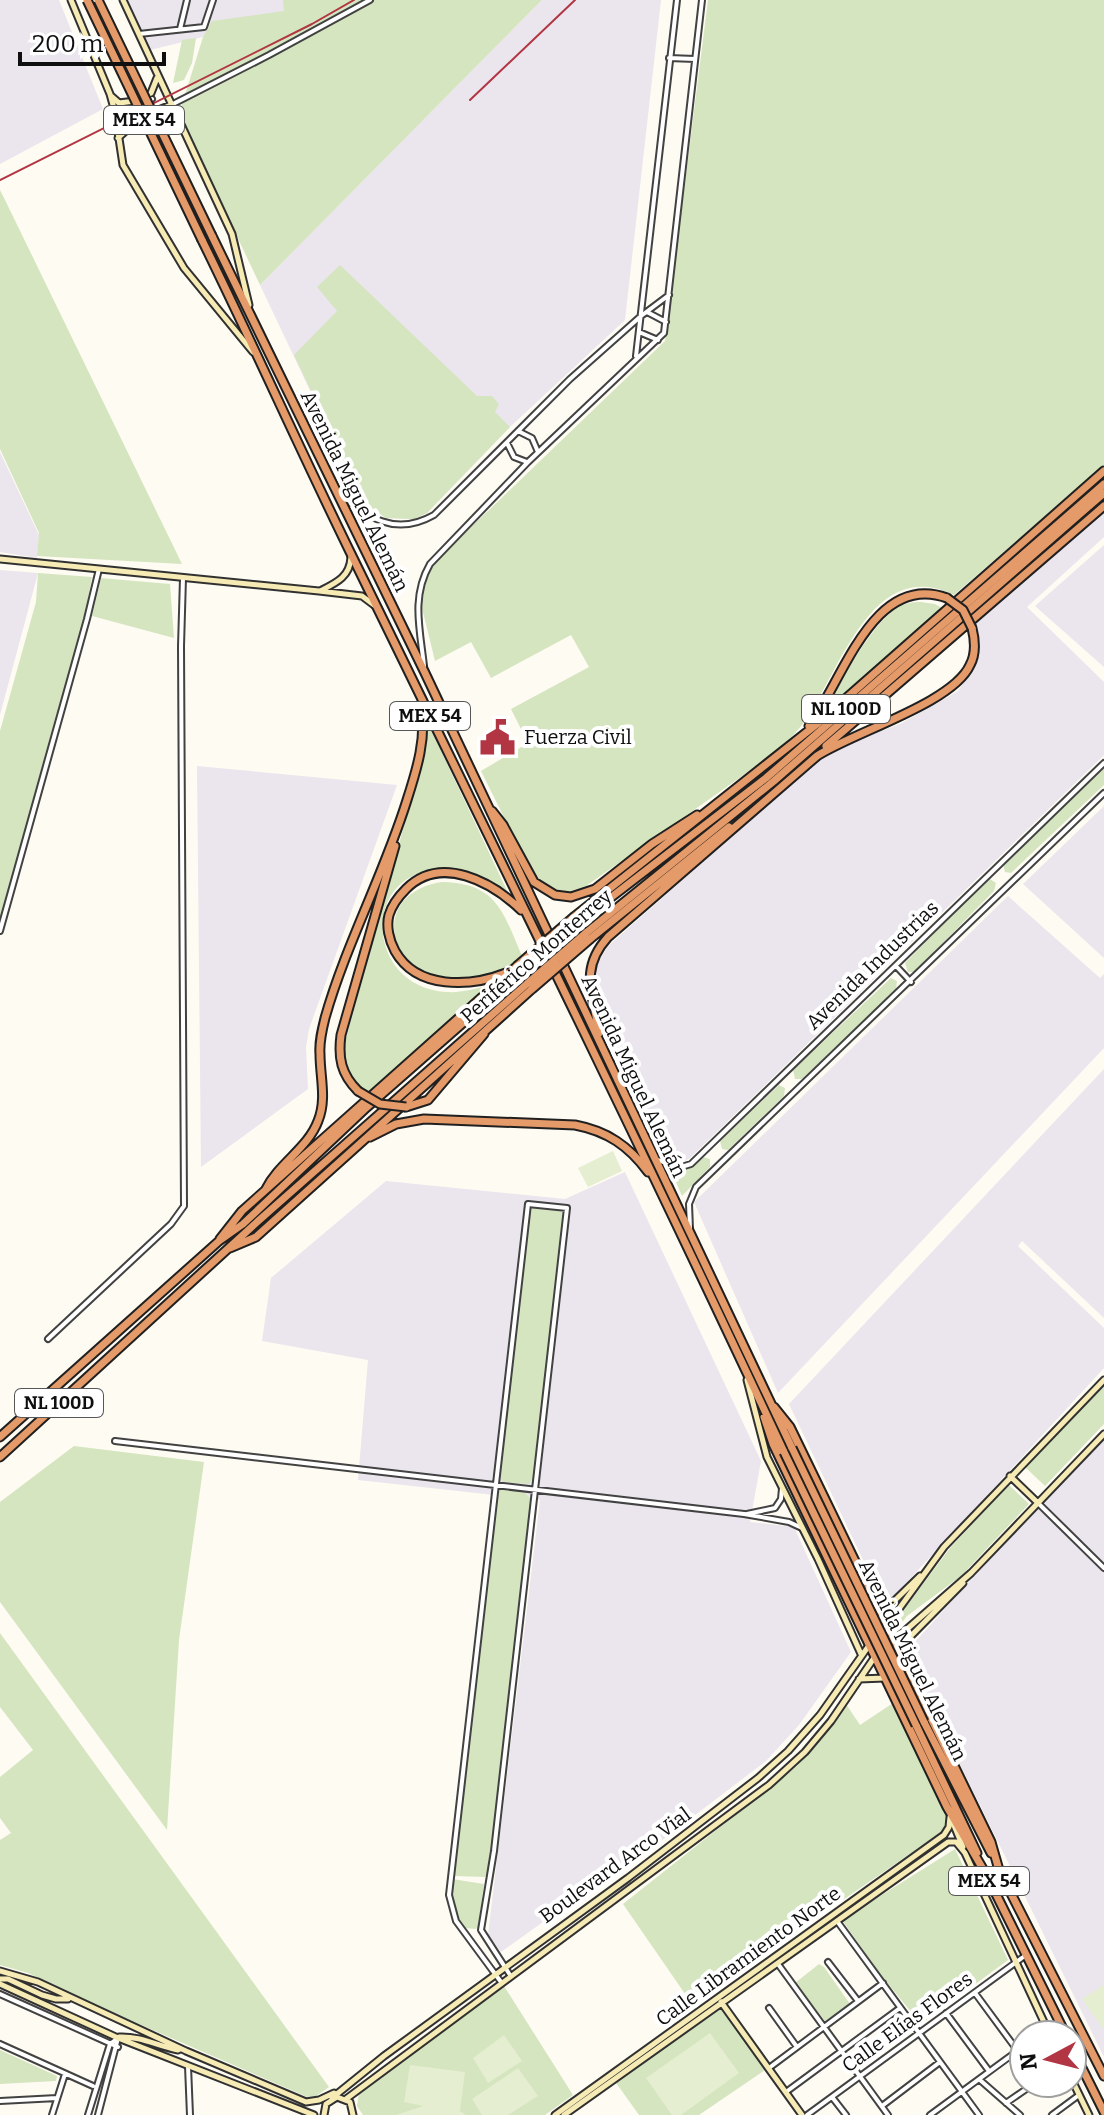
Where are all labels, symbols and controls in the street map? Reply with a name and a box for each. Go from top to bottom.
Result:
scale bar [20,16,164,66]
text: 200 m [32,30,104,58]
road number: MEX 54 [104,106,184,134]
street label: Avenida Miguel Alemán [296,386,414,596]
road number: NL 100D [802,695,890,723]
road number: MEX 54 [390,702,470,730]
public building icon: Fuerza Civil [479,718,517,756]
place label: Fuerza Civil [524,725,632,749]
street label: Periférico Monterrey [456,884,617,1028]
street label: Avenida Industrias [801,896,943,1034]
street label: Avenida Miguel Alemán [576,971,692,1181]
road number: NL 100D [15,1389,103,1417]
street label: Avenida Miguel Alemán [854,1555,972,1765]
street label: Boulevard Arco Vial [535,1802,696,1928]
road number: MEX 54 [949,1867,1029,1895]
street label: Calle Libramiento Norte [651,1881,845,2031]
street label: Calle Elías Flores [837,1967,977,2077]
north arrow [1008,2019,1088,2099]
text: N [1014,2051,1043,2071]

